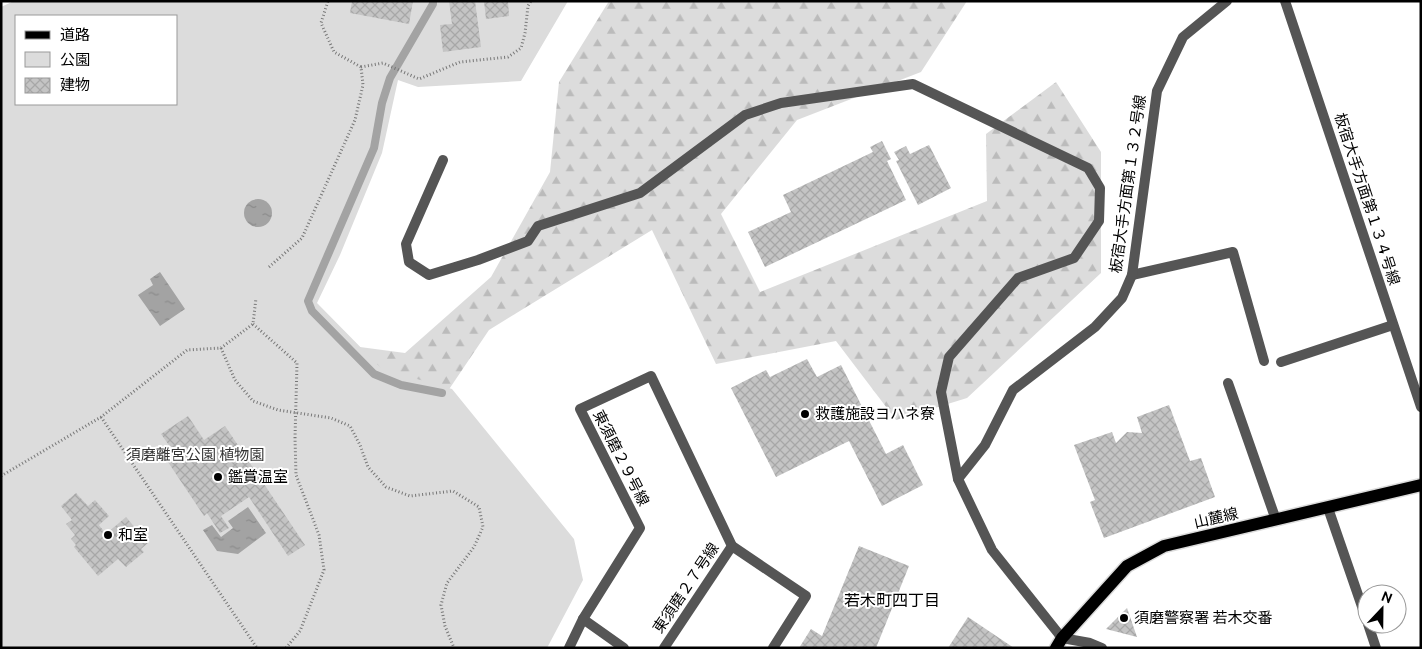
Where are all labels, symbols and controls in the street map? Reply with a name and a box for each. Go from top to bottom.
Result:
legend [15,15,178,105]
text: 道路 [60,26,90,43]
text: 公園 [60,51,90,68]
text: 建物 [60,76,90,93]
street label: 板宿大手方面第１３２号線 [1107,94,1148,274]
street label: 板宿大手方面第１３４号線 [1332,111,1403,287]
place label: 救護施設ヨハネ寮 [815,405,935,422]
street label: 東須磨２９号線 [590,407,653,508]
marker: 救護施設ヨハネ寮 [799,408,811,420]
park label: 須磨離宮公園 植物園 [126,446,264,463]
place label: 鑑賞温室 [228,468,288,485]
marker: 鑑賞温室 [212,471,224,483]
street label: 山麓線 [1192,504,1240,531]
place label: 和室 [118,526,148,543]
marker: 和室 [102,529,114,541]
street label: 東須磨２７号線 [649,539,722,636]
north arrow [1357,584,1407,634]
text: N [1379,588,1395,606]
district label: 若木町四丁目 [844,591,940,609]
place label: 須磨警察署 若木交番 [1134,609,1272,626]
marker: 須磨警察署 若木交番 [1118,612,1130,624]

